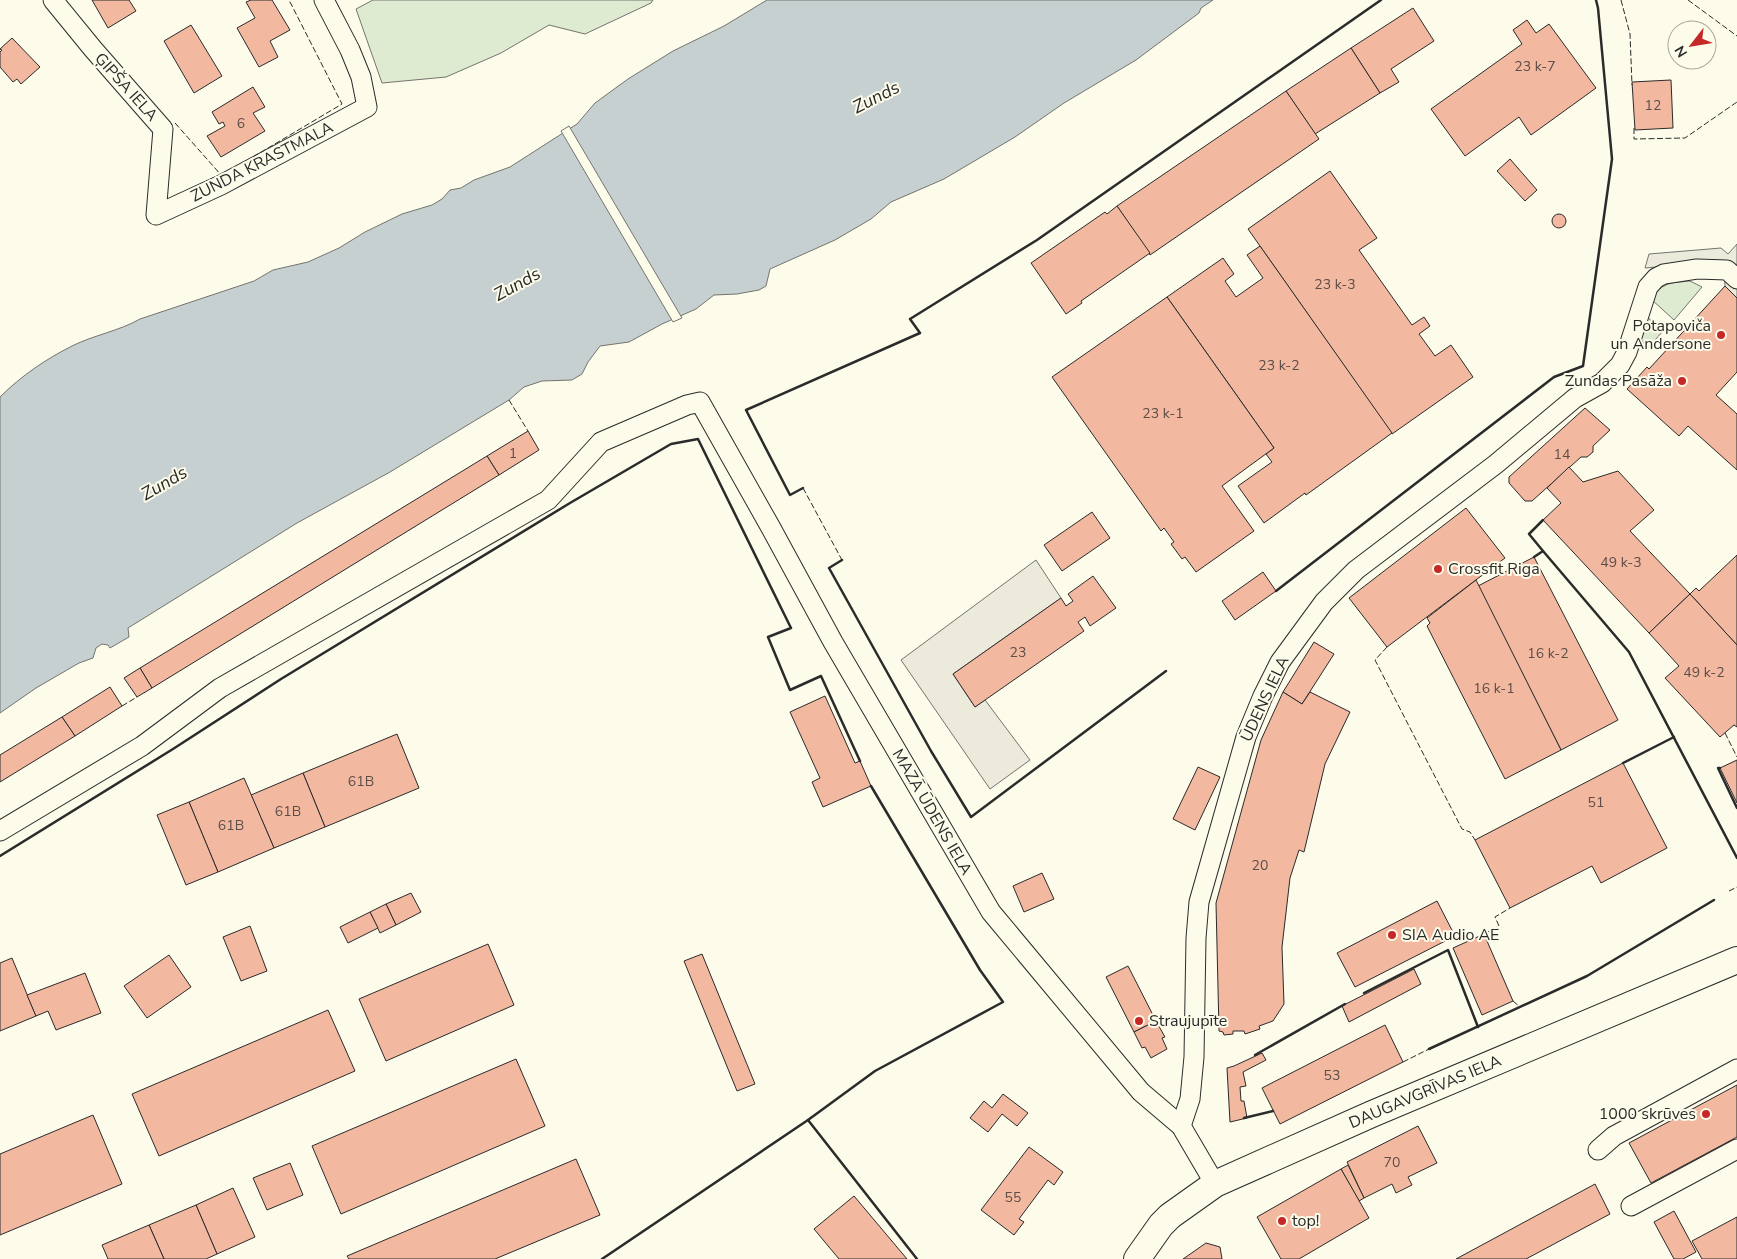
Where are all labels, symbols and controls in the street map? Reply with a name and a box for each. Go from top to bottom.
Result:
north arrow [1667,20,1717,70]
text: N [1670,42,1692,61]
street label: ĢIPŠA IELA [89,48,163,126]
house number: 23 k-7 [1514,57,1556,76]
water label: Zunds [848,75,904,119]
house number: 12 [1645,96,1661,115]
house number: 6 [237,114,245,133]
street label: ZUNDA KRASTMALA [187,116,337,207]
water label: Zunds [489,261,545,307]
house number: 23 k-3 [1314,275,1356,294]
place label: Potapoviča un Andersone [1610,315,1711,355]
marker: Potapoviča un Andersone [1715,329,1727,341]
house number: 23 k-2 [1258,356,1300,375]
place label: Zundas Pasāža [1565,370,1672,392]
marker: Zundas Pasāža [1676,375,1688,387]
house number: 23 k-1 [1142,404,1184,423]
house number: 1 [509,444,517,463]
house number: 14 [1554,445,1570,464]
water label: Zunds [136,460,192,506]
house number: 49 k-3 [1600,553,1642,572]
place label: Crossfit Riga [1448,558,1540,580]
marker: Crossfit Riga [1432,563,1444,575]
house number: 23 [1010,643,1026,662]
house number: 16 k-2 [1527,644,1569,663]
street label: ŪDENS IELA [1236,652,1295,745]
house number: 49 k-2 [1683,663,1725,682]
house number: 16 k-1 [1473,679,1515,698]
street label: MAZĀ ŪDENS IELA [887,745,977,879]
house number: 61B [348,772,374,791]
house number: 51 [1588,793,1604,812]
house number: 61B [275,802,301,821]
house number: 61B [218,816,244,835]
house number: 20 [1252,856,1268,875]
place label: SIA Audio AE [1402,924,1499,946]
marker: SIA Audio AE [1386,929,1398,941]
place label: Straujupīte [1149,1010,1227,1032]
marker: Straujupīte [1133,1015,1145,1027]
street label: DAUGAVGRĪVAS IELA [1345,1050,1505,1134]
house number: 53 [1324,1066,1340,1085]
place label: 1000 skrūves [1599,1103,1696,1125]
marker: 1000 skrūves [1700,1108,1712,1120]
house number: 70 [1384,1153,1400,1172]
house number: 55 [1005,1188,1021,1207]
place label: top! [1292,1210,1319,1232]
marker: top! [1276,1215,1288,1227]

